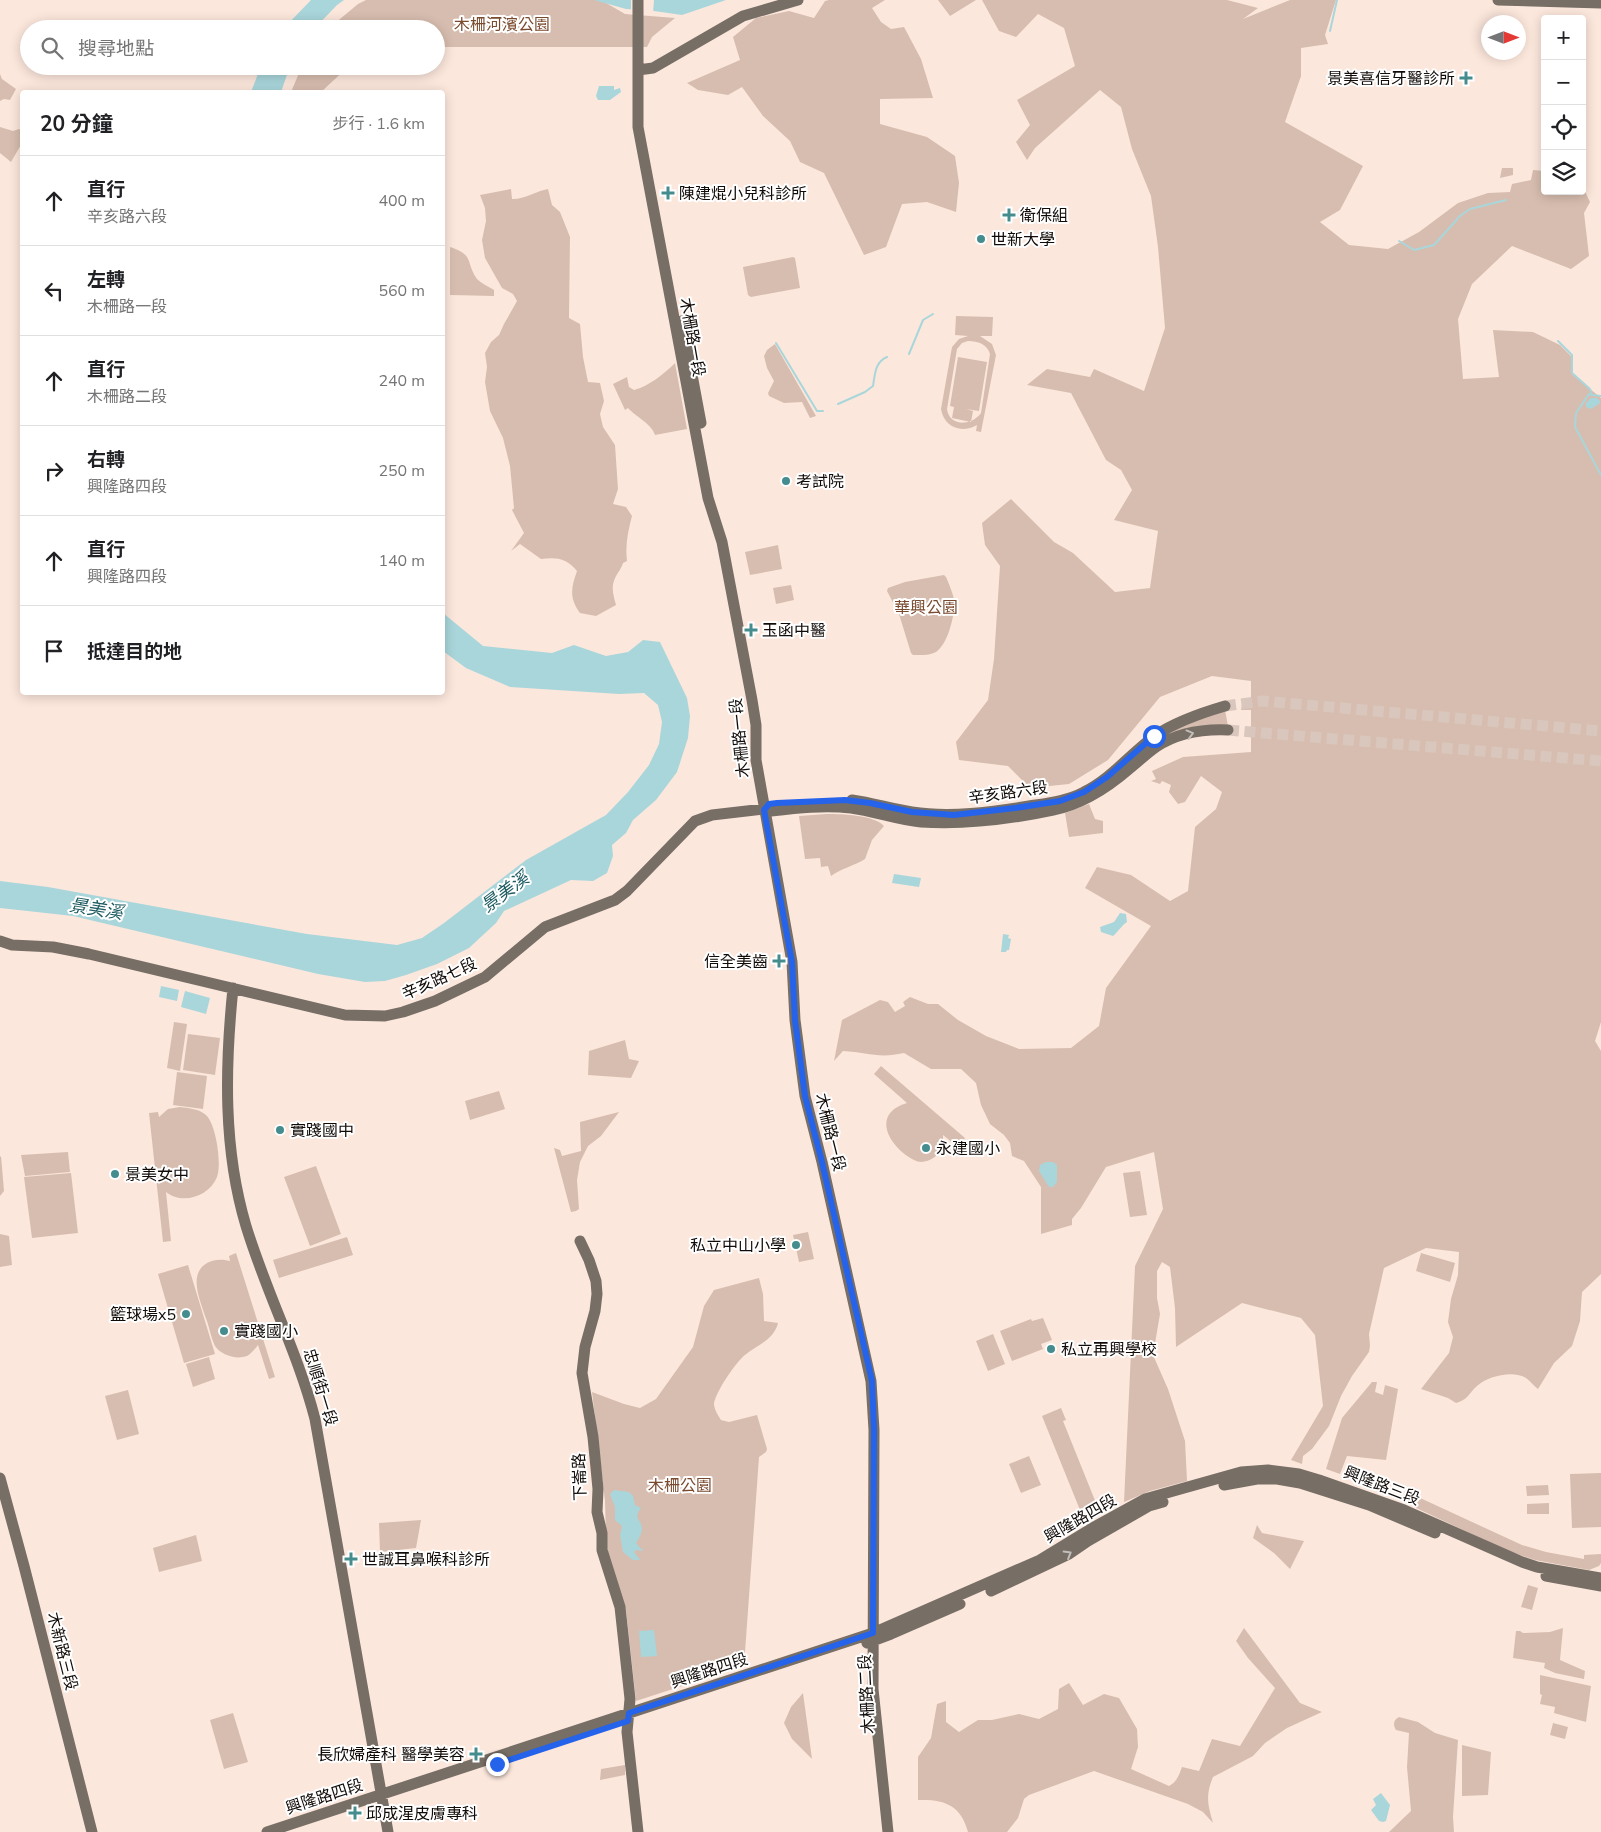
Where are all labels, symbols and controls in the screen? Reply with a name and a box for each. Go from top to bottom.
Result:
park label: 木柵河濱公園 [454,14,550,36]
north arrow [1481,15,1526,60]
map controls [1541,15,1586,195]
button: + [1541,15,1586,60]
search box [20,20,445,75]
icon: search [38,34,66,62]
text: 搜尋地點 [78,36,154,62]
button: − [1541,60,1586,105]
place label: 景美喜信牙醫診所 [1327,68,1455,90]
marker: 景美喜信牙醫診所 [1459,71,1473,85]
button: locate [1541,105,1586,150]
text: 20 分鐘 [40,110,113,138]
text: 步行 · 1.6 km [332,113,425,135]
button: layers [1541,150,1586,195]
text: 直行 [87,177,125,203]
place label: 陳建焜小兒科診所 [679,183,807,205]
marker: 陳建焜小兒科診所 [661,186,675,200]
icon: ahead [40,187,68,215]
text: 400 m [378,190,425,212]
place label: 衛保組 [1020,205,1068,227]
text: 辛亥路六段 [87,206,167,228]
marker: 衛保組 [1002,208,1016,222]
place label: 世新大學 [991,229,1055,251]
marker: 世新大學 [975,233,987,245]
text: 左轉 [87,267,125,293]
icon: left [40,277,68,305]
text: 560 m [378,280,425,302]
text: 木柵路一段 [87,296,167,318]
street label: 木柵路一段 [674,296,710,378]
text: 直行 [87,357,125,383]
icon: ahead [40,367,68,395]
text: 240 m [378,370,425,392]
text: 木柵路二段 [87,386,167,408]
text: 右轉 [87,447,125,473]
icon: right [40,457,68,485]
text: 250 m [378,460,425,482]
place label: 考試院 [796,471,844,493]
marker: 考試院 [780,475,792,487]
text: 興隆路四段 [87,476,167,498]
text: 直行 [87,537,125,563]
icon: ahead [40,547,68,575]
text: 140 m [378,550,425,572]
text: 興隆路四段 [87,566,167,588]
park label: 華興公園 [894,597,958,619]
place label: 玉函中醫 [762,620,826,642]
marker: 玉函中醫 [744,623,758,637]
icon: arrive [40,637,68,665]
text: 抵達目的地 [87,639,182,665]
street label: 木柵路一段 [725,697,755,779]
route start [1143,725,1166,748]
one-way arrow [1185,729,1194,739]
street label: 辛亥路六段 [967,777,1049,809]
water label: 景美溪 [476,864,536,918]
water label: 景美溪 [67,893,128,926]
place label: 信全美齒 [704,951,768,973]
street label: 辛亥路七段 [398,953,480,1005]
marker: 信全美齒 [772,954,786,968]
street label: 木柵路一段 [810,1091,850,1174]
place label: 實踐國中 [290,1120,354,1142]
marker: 實踐國中 [274,1124,286,1136]
place label: 永建國小 [936,1138,1000,1160]
marker: 永建國小 [920,1142,932,1154]
place label: 景美女中 [125,1164,189,1186]
marker: 景美女中 [109,1168,121,1180]
place label: 私立中山小學 [690,1235,786,1257]
marker: 私立中山小學 [790,1239,802,1251]
place label: 籃球場x5 [110,1304,176,1326]
marker: 籃球場x5 [180,1308,192,1320]
place label: 實踐國小 [234,1321,298,1343]
marker: 實踐國小 [218,1325,230,1337]
place label: 私立再興學校 [1061,1339,1157,1361]
marker: 私立再興學校 [1045,1343,1057,1355]
street label: 忠順街一段 [298,1346,342,1429]
street label: 下崙路 [568,1453,592,1501]
street label: 興隆路三段 [1340,1461,1423,1511]
park label: 木柵公園 [648,1475,712,1497]
street label: 興隆路四段 [1040,1489,1121,1548]
place label: 世誠耳鼻喉科診所 [362,1549,490,1571]
one-way arrow [1063,1551,1072,1561]
marker: 世誠耳鼻喉科診所 [344,1552,358,1566]
street label: 木新路三段 [42,1610,82,1693]
street label: 興隆路四段 [668,1648,751,1694]
street label: 木柵路二段 [854,1653,880,1734]
place label: 長欣婦產科 醫學美容 [317,1744,465,1766]
marker: 長欣婦產科 醫學美容 [469,1747,483,1761]
route end [486,1753,509,1776]
street label: 興隆路四段 [283,1774,366,1820]
place label: 邱成湦皮膚專科 [366,1803,478,1825]
marker: 邱成湦皮膚專科 [348,1806,362,1820]

